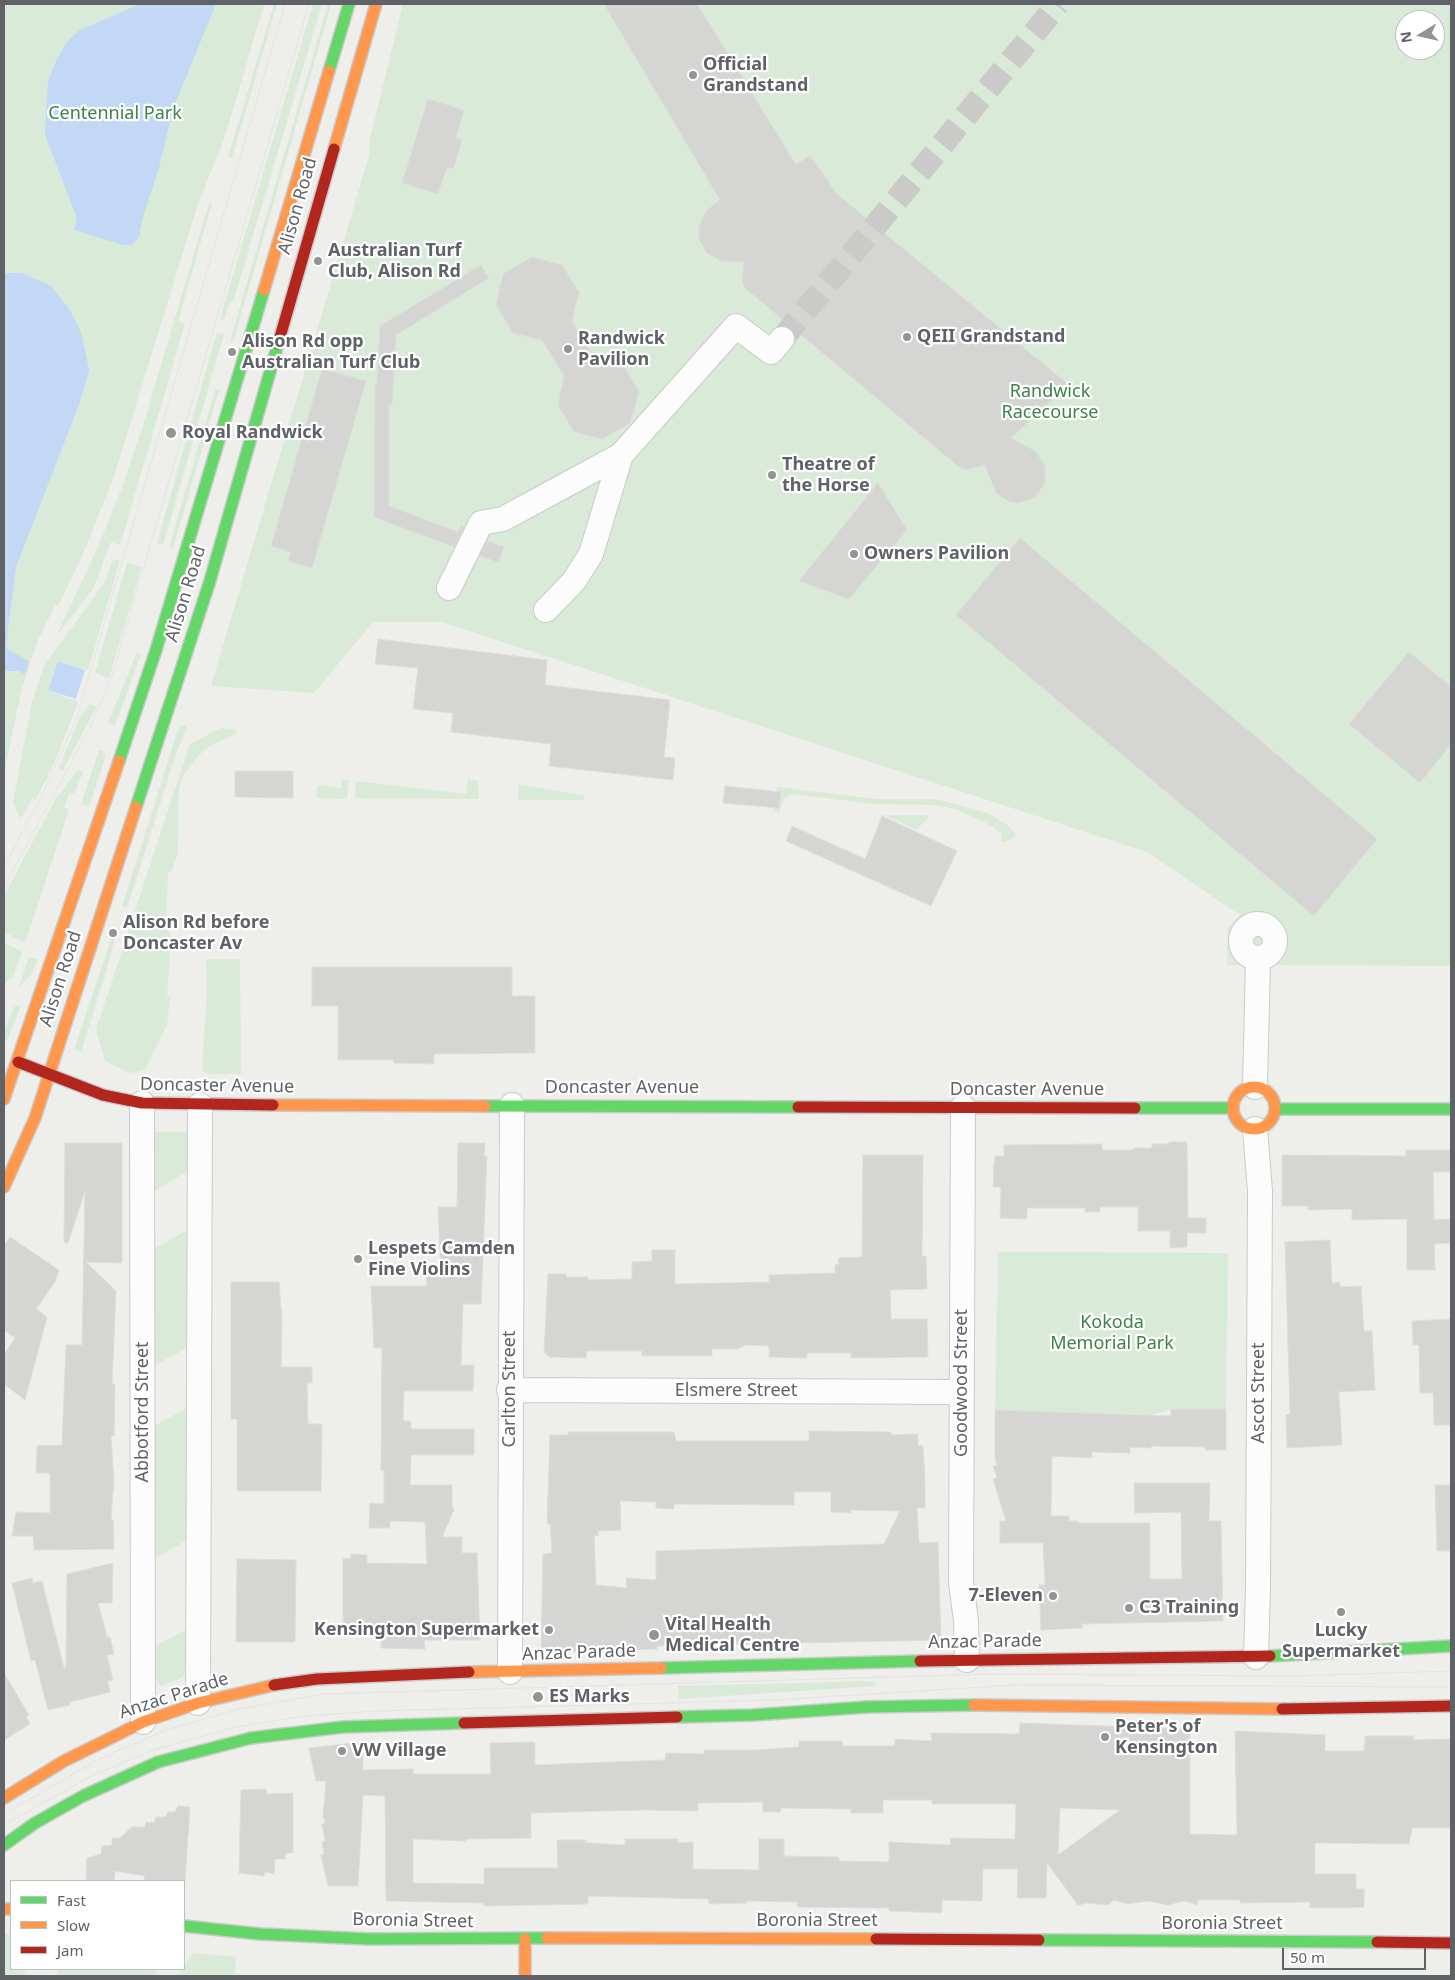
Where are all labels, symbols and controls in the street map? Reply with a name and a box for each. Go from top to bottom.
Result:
north arrow [1395,10,1445,60]
text: N [1395,30,1416,44]
place label: Official Grandstand [703,54,808,96]
marker: Official Grandstand [687,69,699,81]
park label: Centennial Park [48,103,182,125]
street label: Alison Road [274,155,322,257]
place label: Australian Turf Club, Alison Rd [328,240,462,282]
marker: Australian Turf Club, Alison Rd [312,255,324,267]
place label: QEII Grandstand [917,326,1065,348]
place label: Randwick Pavilion [578,328,665,370]
place label: Alison Rd opp Australian Turf Club [242,331,420,374]
marker: QEII Grandstand [901,331,913,343]
marker: Randwick Pavilion [562,343,574,355]
marker: Alison Rd opp Australian Turf Club [226,346,238,358]
park label: Randwick Racecourse [1002,381,1098,424]
place label: Royal Randwick [182,422,323,444]
marker: Royal Randwick [164,426,178,440]
place label: Theatre of the Horse [782,454,875,496]
marker: Theatre of the Horse [766,469,778,481]
street label: Alison Road [161,543,211,645]
place label: Owners Pavilion [864,543,1009,565]
marker: Owners Pavilion [848,548,860,560]
place label: Alison Rd before Doncaster Av [123,912,270,954]
marker: Alison Rd before Doncaster Av [107,927,119,939]
street label: Alison Road [35,928,87,1030]
street label: Doncaster Avenue [140,1074,294,1098]
street label: Doncaster Avenue [545,1077,699,1099]
street label: Doncaster Avenue [950,1079,1104,1101]
place label: Lespets Camden Fine Violins [368,1238,515,1280]
marker: Lespets Camden Fine Violins [352,1253,364,1265]
street label: Goodwood Street [951,1309,973,1457]
park label: Kokoda Memorial Park [1050,1312,1174,1355]
street label: Carlton Street [499,1331,521,1447]
street label: Abbotford Street [132,1341,154,1483]
street label: Ascot Street [1248,1342,1270,1444]
street label: Elsmere Street [675,1380,797,1402]
place label: 7-Eleven [968,1585,1043,1607]
marker: 7-Eleven [1047,1590,1059,1602]
place label: C3 Training [1139,1597,1239,1619]
marker: C3 Training [1123,1602,1135,1614]
marker: Lucky Supermarket [1335,1606,1347,1618]
place label: Vital Health Medical Centre [665,1614,800,1656]
place label: Kensington Supermarket [314,1619,539,1641]
place label: Lucky Supermarket [1282,1620,1400,1662]
marker: Kensington Supermarket [543,1624,555,1636]
marker: Vital Health Medical Centre [647,1628,661,1642]
street label: Anzac Parade [928,1630,1042,1654]
street label: Anzac Parade [522,1640,636,1666]
street label: Anzac Parade [117,1668,231,1724]
place label: ES Marks [549,1686,630,1708]
marker: ES Marks [531,1690,545,1704]
place label: Peter's of Kensington [1115,1716,1218,1758]
marker: Peter's of Kensington [1099,1731,1111,1743]
place label: VW Village [352,1740,446,1762]
marker: VW Village [336,1745,348,1757]
legend [10,1880,185,1970]
text: Fast [57,1890,86,1910]
street label: Boronia Street [352,1909,474,1933]
street label: Boronia Street [756,1910,878,1932]
street label: Boronia Street [1161,1913,1283,1935]
text: Slow [57,1915,90,1935]
scale bar [1285,1938,1429,1970]
text: Jam [57,1940,84,1960]
text: 50 m [1290,1947,1325,1967]

